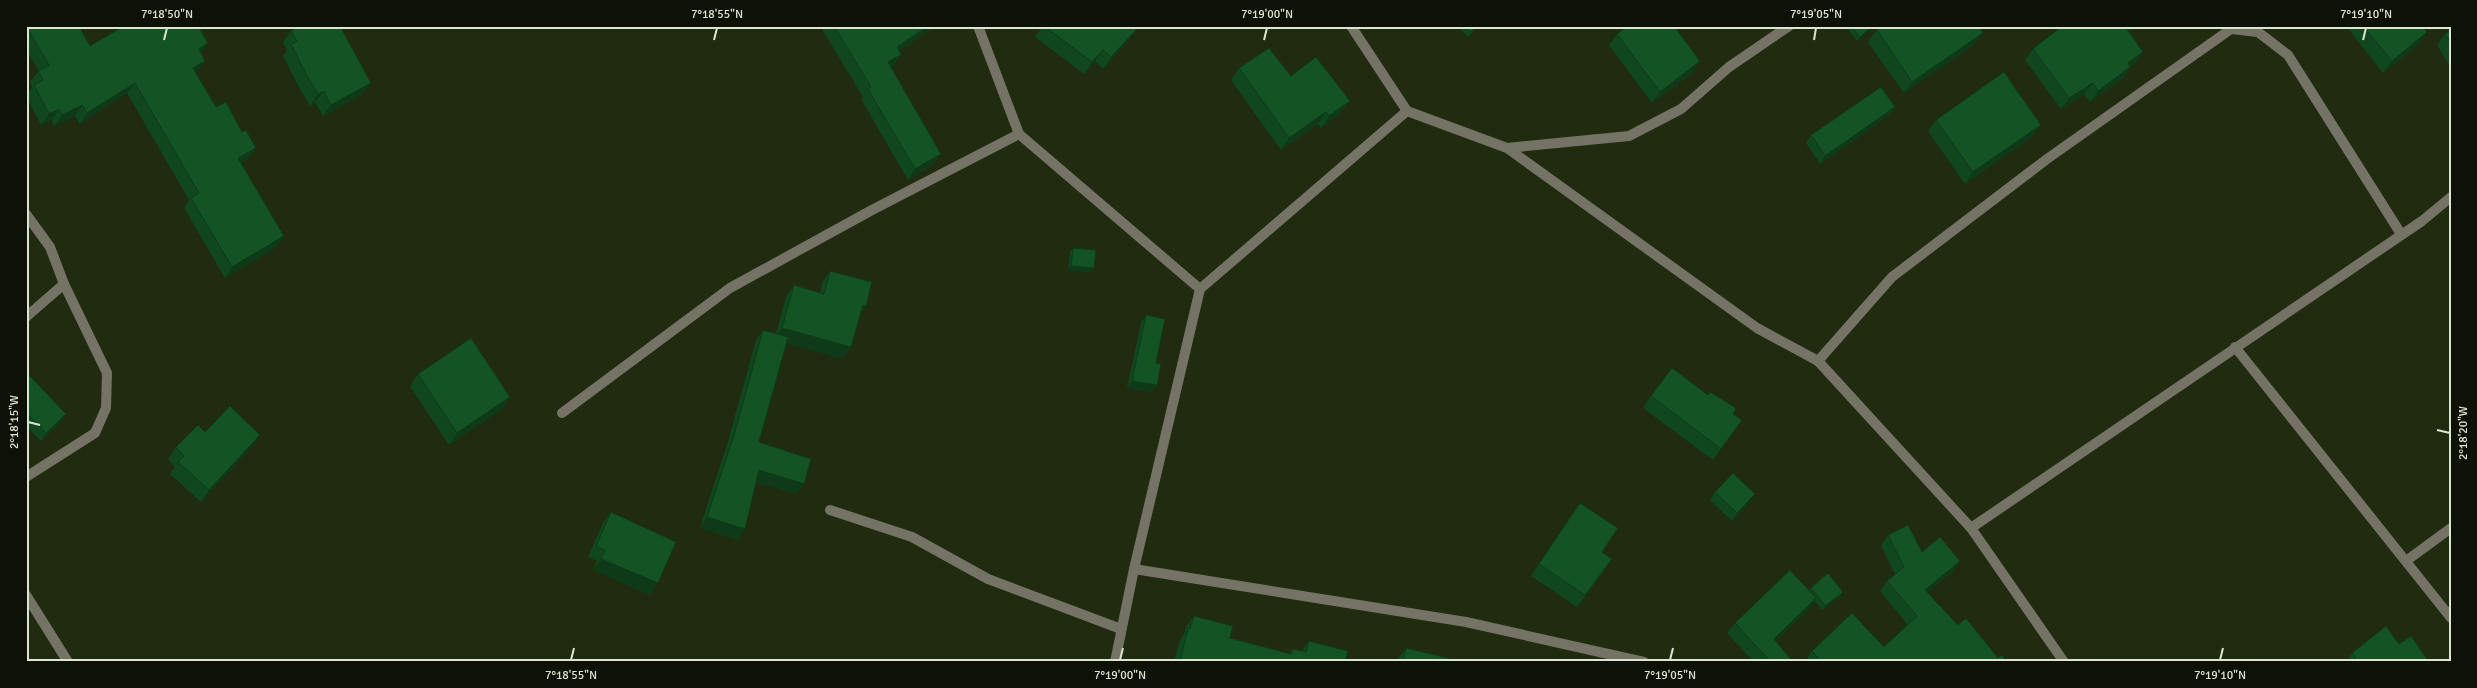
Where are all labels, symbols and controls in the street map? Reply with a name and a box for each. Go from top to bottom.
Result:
text: 7°18'50"N [141,7,193,22]
text: 7°18'55"N [691,7,743,22]
text: 7°19'00"N [1241,7,1293,22]
text: 7°19'05"N [1790,7,1842,22]
text: 7°19'10"N [2340,7,2392,22]
text: 2°18'15"W [7,395,22,449]
text: 2°18'20"W [2456,406,2471,460]
text: 7°18'55"N [545,668,597,683]
text: 7°19'00"N [1094,668,1146,683]
text: 7°19'05"N [1644,668,1696,683]
text: 7°19'10"N [2194,668,2246,683]

